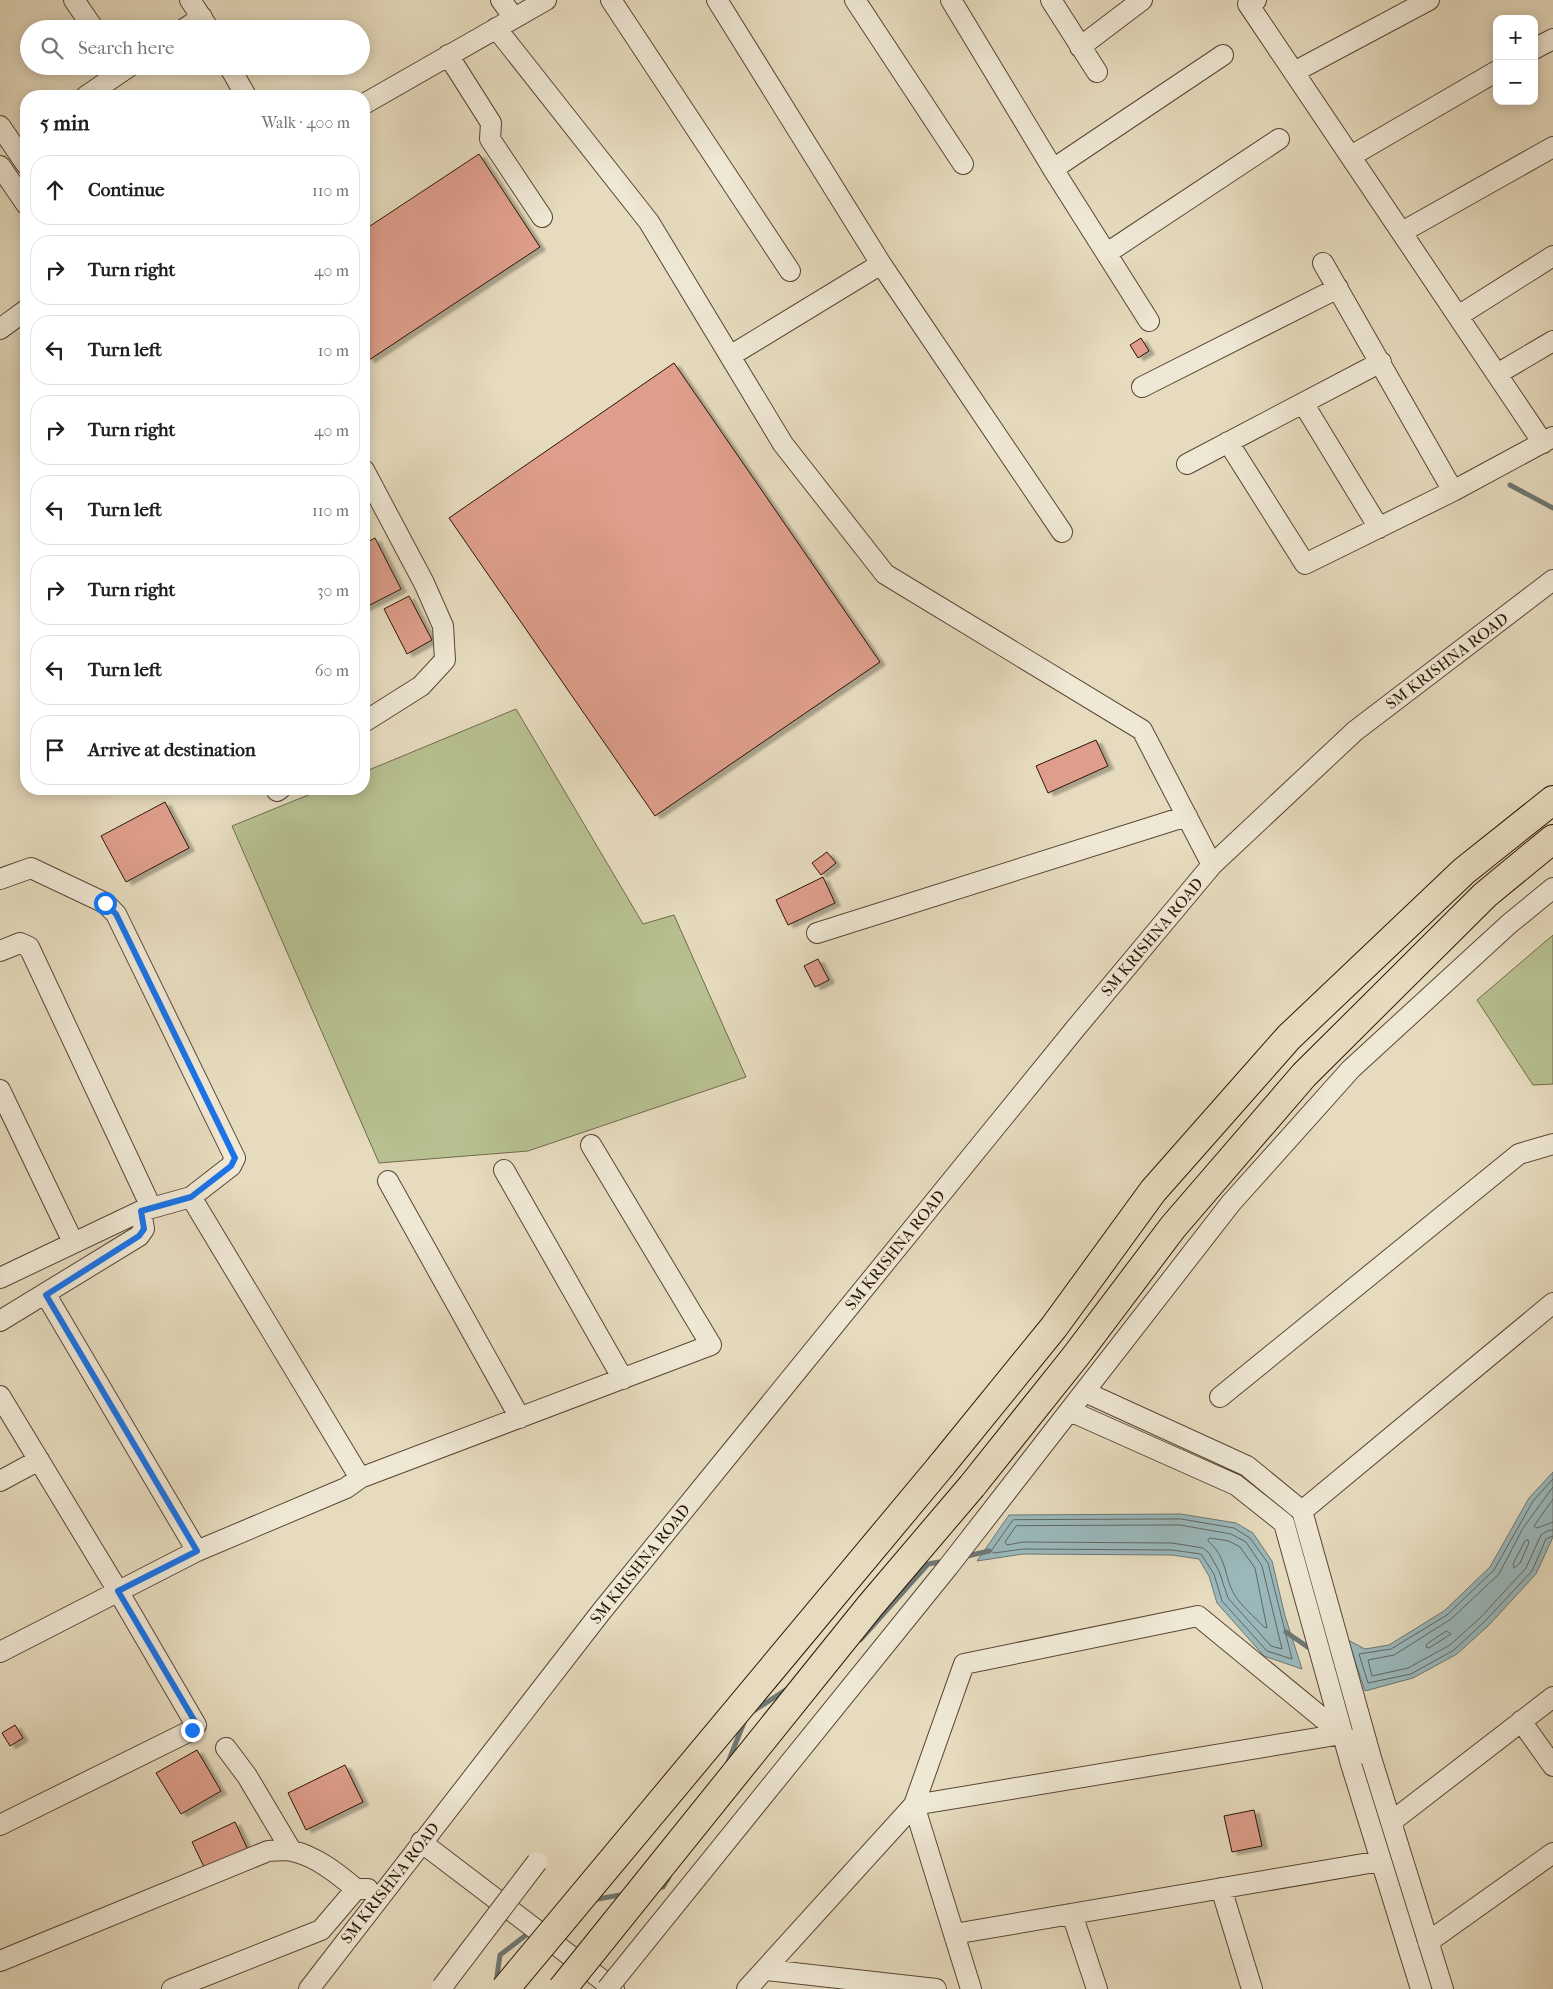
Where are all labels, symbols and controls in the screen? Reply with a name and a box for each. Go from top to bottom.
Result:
map controls [1493,15,1538,105]
button: + [1493,15,1538,60]
search box [20,20,370,75]
icon: search [38,34,66,62]
text: Search here [78,37,174,59]
button: − [1493,60,1538,105]
text: 5 min [40,111,89,135]
text: Walk · 400 m [261,113,350,132]
icon: ahead [41,176,69,204]
text: Continue [88,179,164,201]
text: 110 m [312,181,349,200]
icon: right [41,256,69,284]
text: Turn right [88,259,175,281]
text: 40 m [314,261,349,280]
icon: left [41,336,69,364]
text: Turn left [88,339,162,361]
text: 10 m [318,341,349,360]
icon: right [41,416,69,444]
text: Turn right [88,419,175,441]
text: 40 m [314,421,349,440]
icon: left [41,496,69,524]
text: Turn left [88,499,162,521]
text: 110 m [312,501,349,520]
icon: right [41,576,69,604]
text: Turn right [88,579,175,601]
text: 30 m [317,581,349,600]
street label: SM KRISHNA ROAD [1382,609,1512,713]
icon: left [41,656,69,684]
text: Turn left [88,659,162,681]
text: 60 m [315,661,349,680]
icon: arrive [41,736,69,764]
text: Arrive at destination [88,739,256,761]
street label: SM KRISHNA ROAD [1097,874,1207,1000]
route start [94,892,117,915]
street label: SM KRISHNA ROAD [841,1186,949,1314]
street label: SM KRISHNA ROAD [586,1500,694,1628]
route end [181,1719,204,1742]
street label: SM KRISHNA ROAD [337,1819,443,1947]

